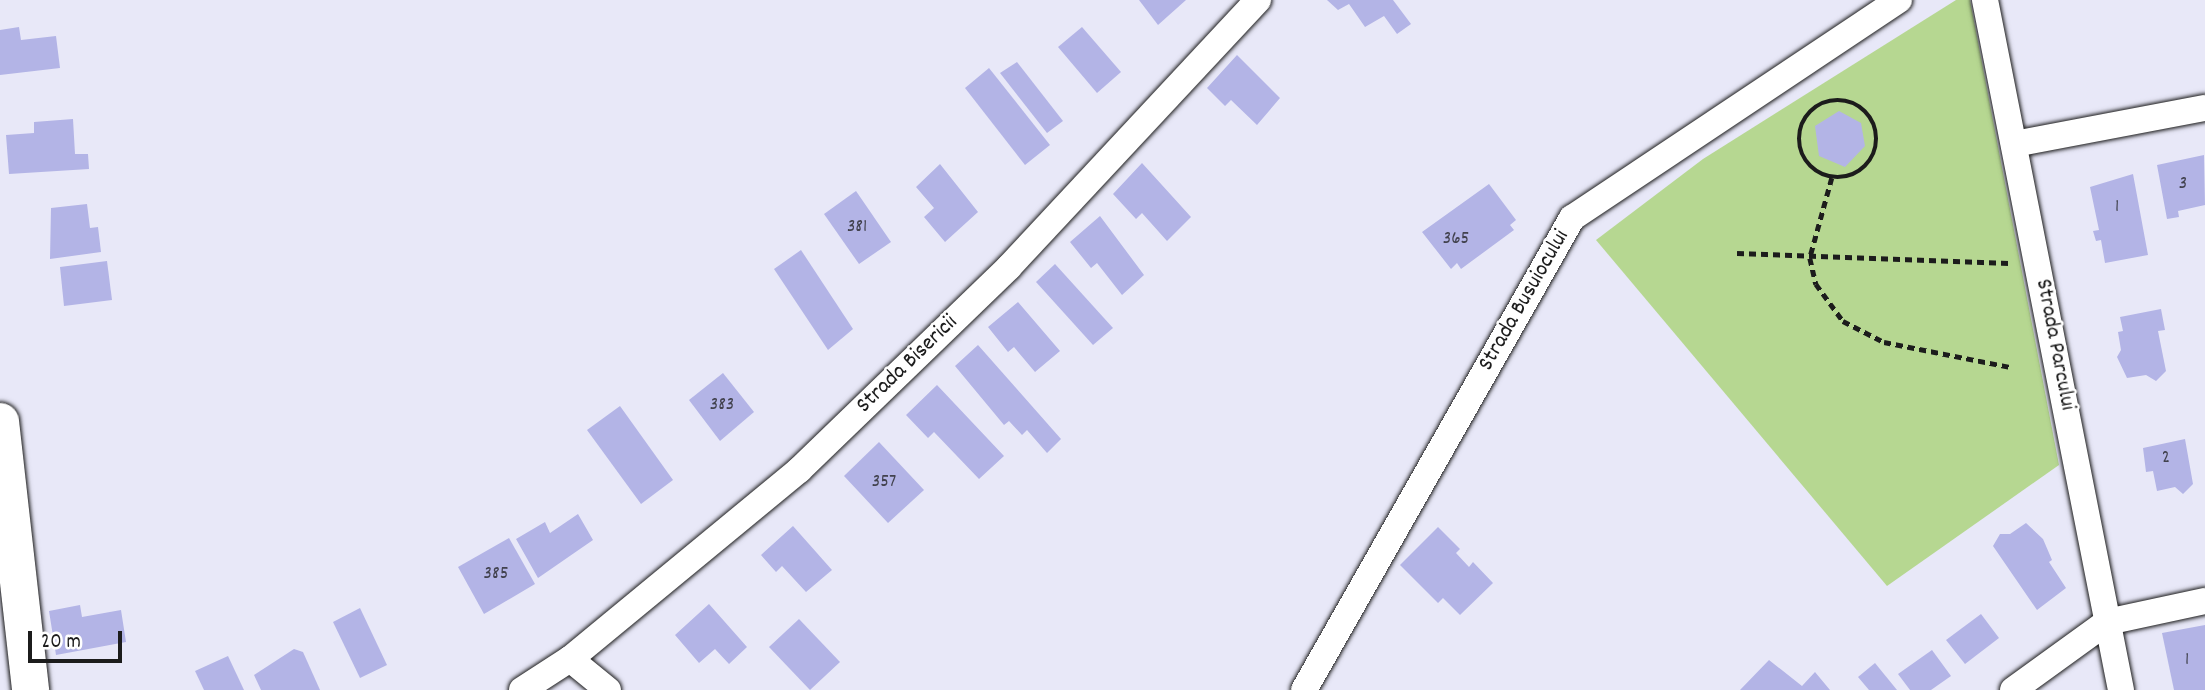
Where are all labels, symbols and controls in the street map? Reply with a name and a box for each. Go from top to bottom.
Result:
house number: 3 [2179,174,2187,196]
house number: 1 [2115,197,2119,219]
house number: 381 [847,217,867,239]
street label: Strada Busuiocului [1473,226,1577,376]
house number: 365 [1443,229,1469,251]
street label: Strada Parcului [2028,277,2080,413]
street label: Strada Bisericii [852,310,964,420]
house number: 383 [710,395,734,417]
house number: 2 [2162,448,2170,470]
house number: 357 [872,472,896,494]
house number: 385 [484,564,508,586]
scale bar [32,616,126,660]
text: 20 m [41,628,81,658]
house number: 1 [2185,650,2189,672]

